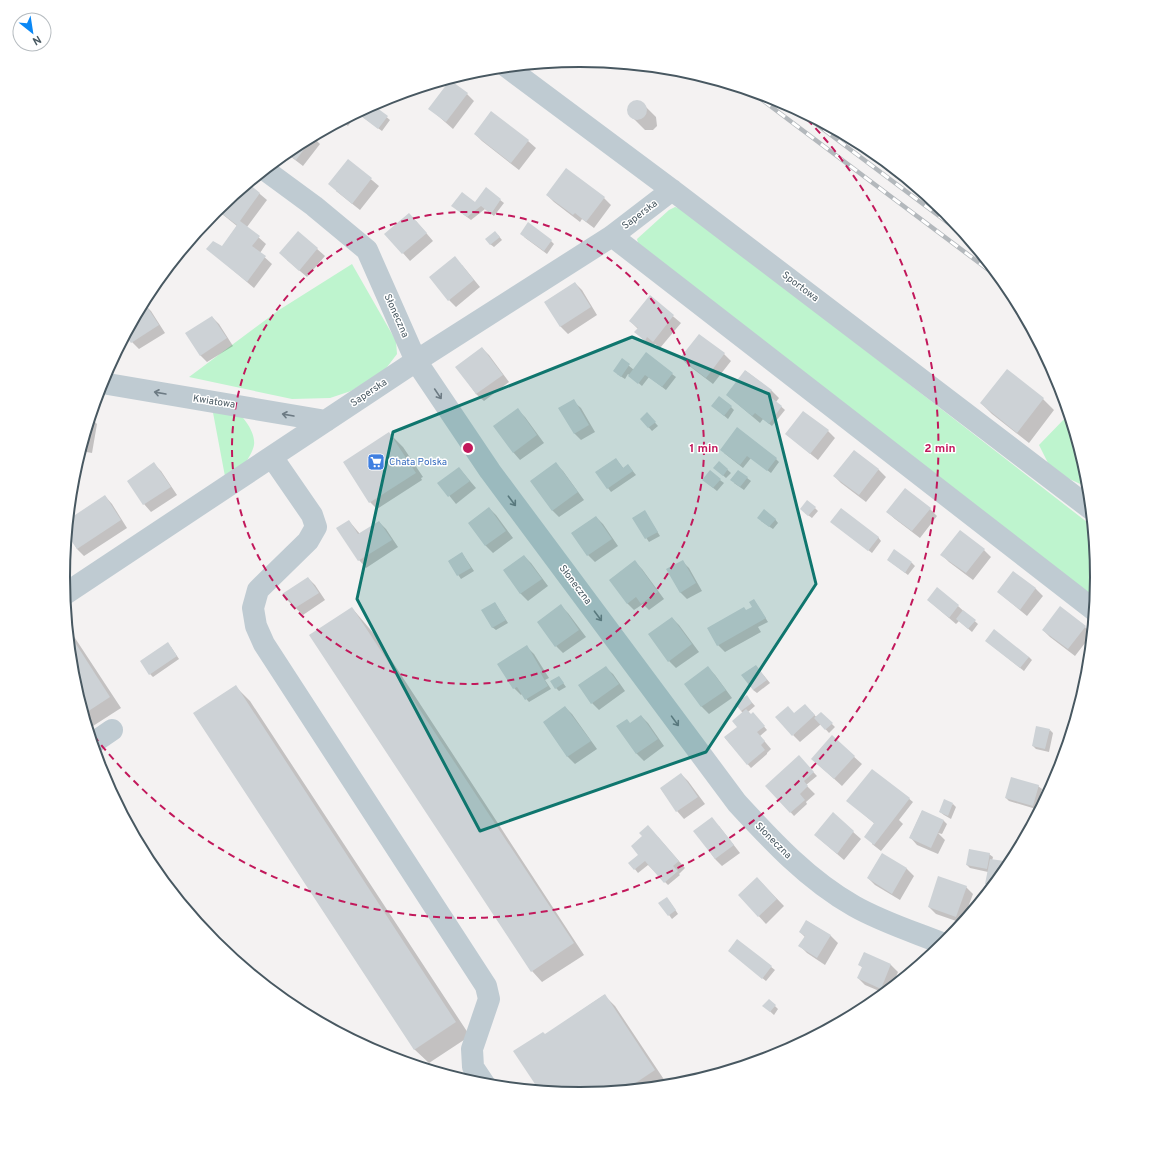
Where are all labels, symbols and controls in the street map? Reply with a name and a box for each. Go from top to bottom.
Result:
north arrow [12,12,52,52]
text: N [30,32,43,48]
street label: Saperska [620,197,660,233]
street label: Sportowa [779,269,821,305]
street label: Słoneczna [381,292,411,340]
street label: Saperska [348,376,390,410]
one-way arrow [434,388,442,399]
one-way arrow [154,389,167,397]
street label: Kwiatowa [192,392,236,412]
one-way arrow [282,410,295,418]
centre of rings [461,441,475,455]
text: 1 min [690,441,718,457]
text: 2 min [924,441,956,457]
supermarket icon: Chata Polska [366,452,386,472]
place label: Chata Polska [389,456,447,469]
one-way arrow [508,495,516,506]
street label: Słoneczna [556,563,594,607]
one-way arrow [594,610,602,621]
one-way arrow [671,715,679,726]
street label: Słoneczna [752,820,794,862]

